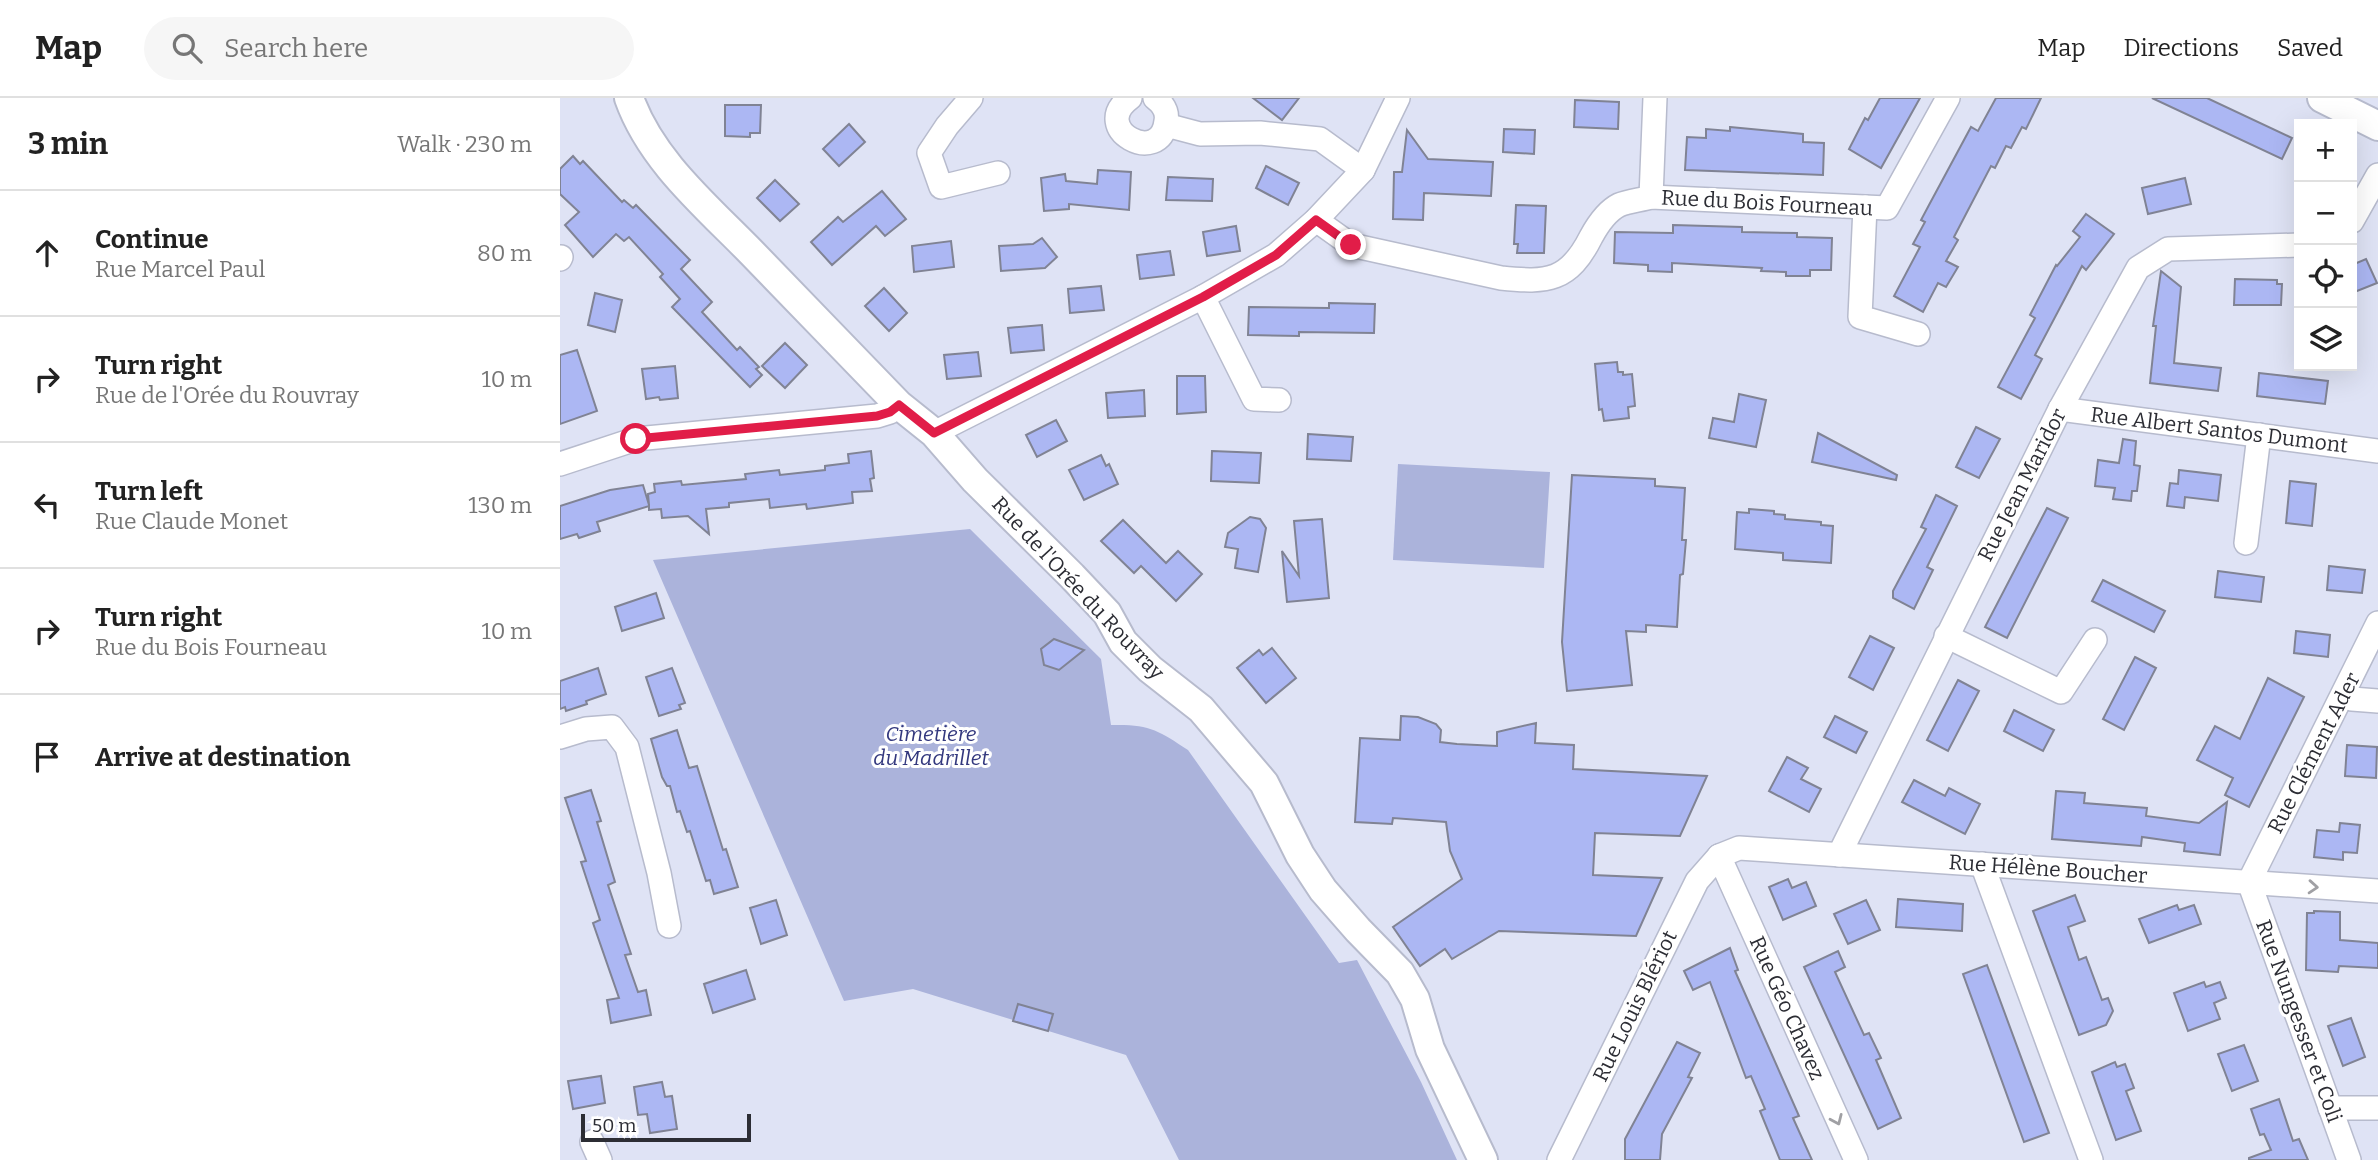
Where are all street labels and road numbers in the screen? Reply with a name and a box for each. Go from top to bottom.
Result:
street label: Rue du Bois Fourneau [1660,184,1874,222]
street label: Rue Albert Santos Dumont [2089,401,2349,459]
street label: Rue Jean Maridor [1972,404,2072,566]
street label: Rue de l'Orée du Rouvray [986,491,1170,686]
street label: Rue Clément Ader [2262,668,2366,838]
street label: Rue Hélène Boucher [1948,849,2148,889]
street label: Rue Nungesser et Coli [2250,916,2348,1126]
street label: Rue Louis Blériot [1587,926,1683,1086]
street label: Rue Géo Chavez [1744,932,1830,1084]

